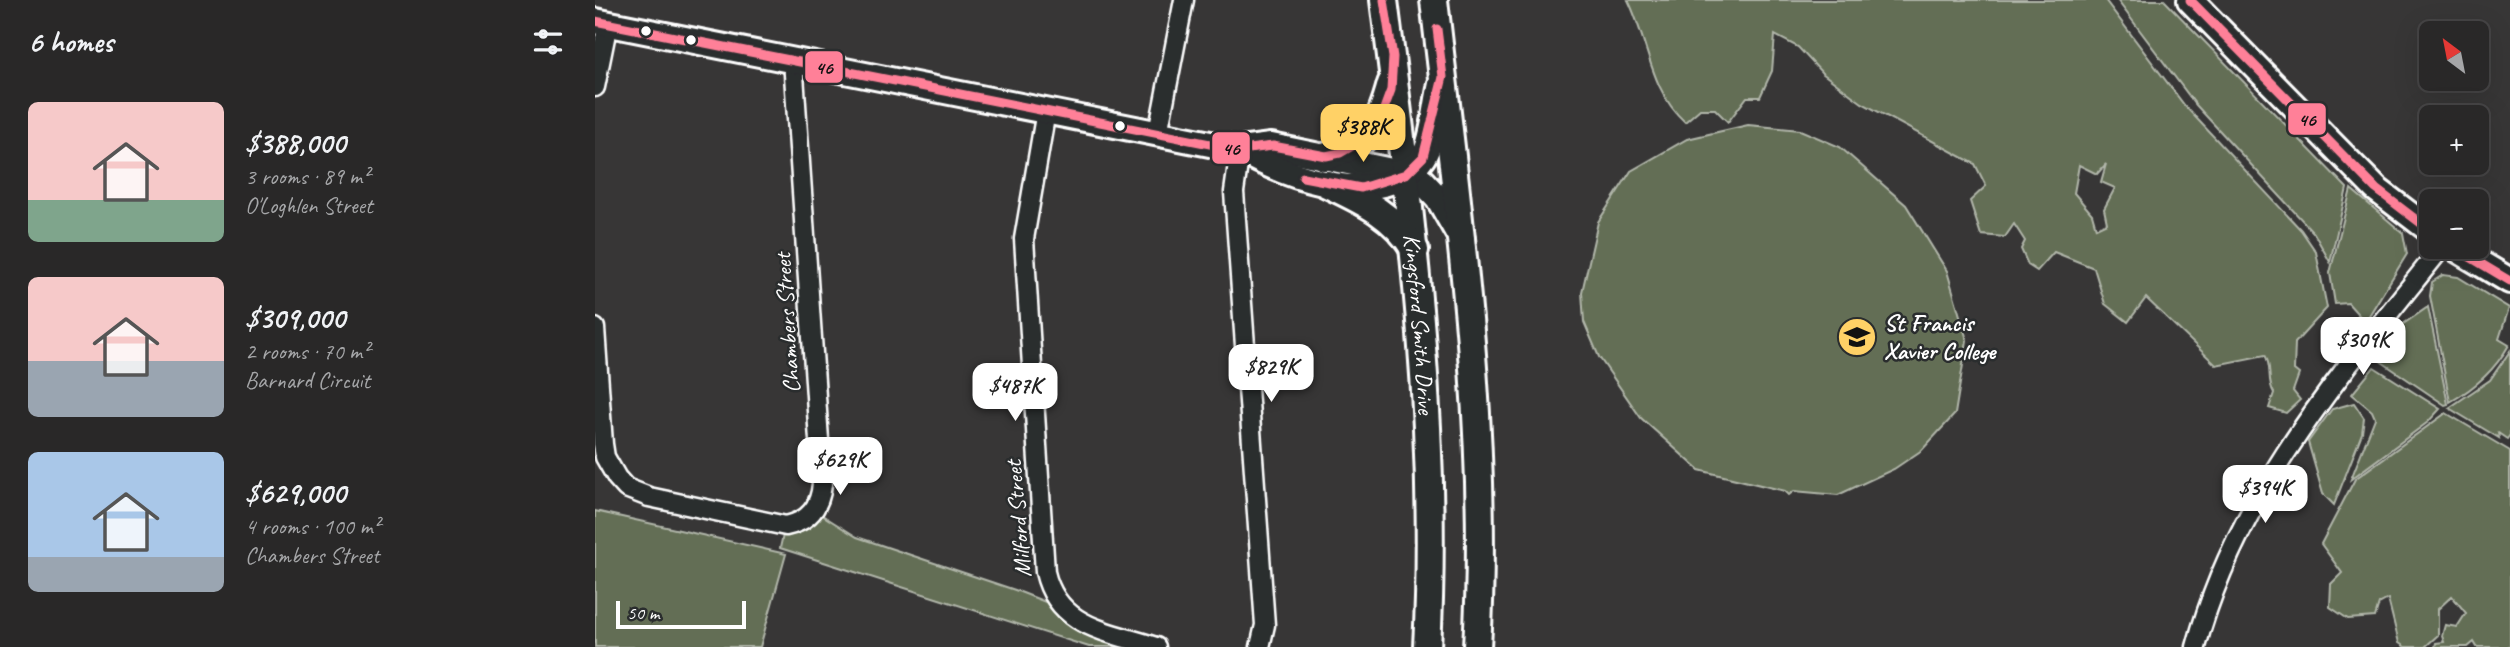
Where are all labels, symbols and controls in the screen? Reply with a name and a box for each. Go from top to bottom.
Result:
north arrow [2419,21,2489,91]
map controls [2419,21,2489,259]
text: 6 homes [28,23,113,61]
icon: filters [529,23,567,61]
unlabelled marker [639,24,653,38]
unlabelled marker [684,33,698,47]
line badge: 46 [804,50,844,84]
text: 46 [815,56,835,80]
line badge: 46 [2287,102,2327,136]
pin: $388K [1314,104,1412,164]
button: + [2419,105,2489,175]
text: 46 [2298,108,2318,132]
text: $388K [1336,112,1390,141]
unlabelled marker [1113,119,1127,133]
text: $388,000 [245,124,345,162]
icon: home [84,130,168,214]
line badge: 46 [1211,131,1251,165]
text: 46 [1222,137,1242,161]
text: 3 rooms · 89 m² [245,162,369,191]
button: − [2419,189,2489,259]
text: O'Loghlen Street [245,191,373,220]
street label: Kingsford Smith Drive [1397,232,1441,417]
street label: Chambers Street [767,250,807,394]
text: $309,000 [245,299,345,337]
icon: home [84,305,168,389]
place label: St Francis Xavier College [1884,308,1997,366]
school or university icon: St Francis Xavier College [1836,316,1878,358]
pin: $309K [2314,318,2412,377]
text: $309K [2337,325,2389,354]
text: 2 rooms · 70 m² [245,337,369,366]
pin: $829K [1222,344,1320,404]
text: $829K [1245,352,1297,381]
pin: $487K [966,364,1064,423]
text: Barnard Circuit [245,366,370,395]
text: $487K [989,371,1042,400]
pin: $629K [791,438,889,497]
text: $629K [813,445,867,474]
street label: Milford Street [998,457,1038,579]
pin: $394K [2216,466,2314,525]
text: $394K [2239,473,2291,502]
text: $629,000 [245,474,346,512]
icon: home [84,480,168,564]
text: 4 rooms · 100 m² [245,512,380,541]
text: Chambers Street [245,541,379,570]
scale bar [616,598,745,630]
text: 50 m [627,601,659,625]

